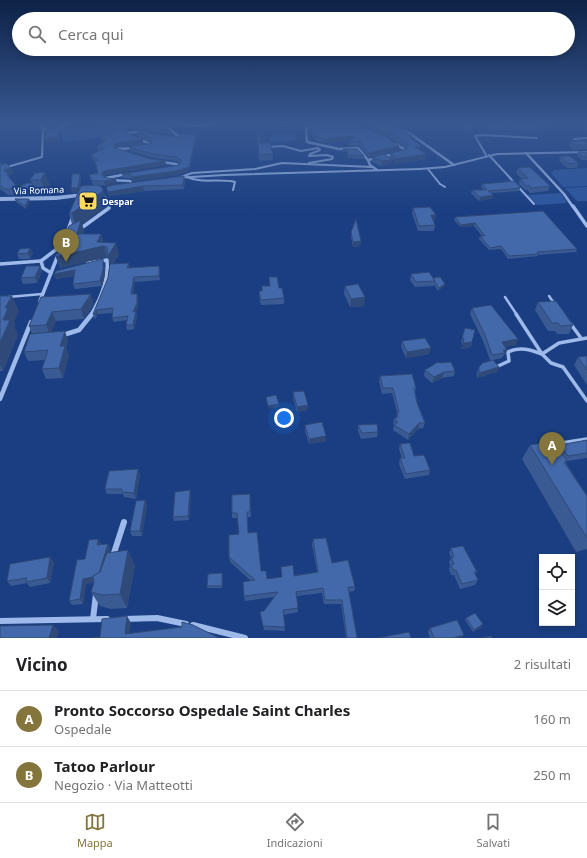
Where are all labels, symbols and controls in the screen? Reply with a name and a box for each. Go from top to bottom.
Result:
search box [12,12,575,56]
icon: search [26,23,48,45]
text: Cerca qui [58,24,124,44]
street label: Via Romana [14,183,64,197]
supermarket icon: Despar [77,190,99,212]
place label: Despar [102,195,134,208]
pin: B [53,229,79,262]
your location [274,408,294,428]
pin: A [539,432,565,465]
map controls [539,554,575,626]
button: locate [539,554,575,590]
button: layers [539,590,575,626]
text: Vicino [16,653,68,676]
text: 2 risultati [514,655,571,673]
text: Pronto Soccorso Ospedale Saint Charles [54,700,350,720]
text: A [25,710,34,728]
text: 160 m [533,710,571,728]
text: Ospedale [54,720,112,738]
text: Tatoo Parlour [54,756,155,776]
text: B [25,766,33,784]
text: 250 m [533,766,571,784]
text: Negozio · Via Matteotti [54,776,193,794]
tab: Mappa [77,811,113,850]
tab: Indicazioni [267,811,323,850]
tab: Salvati [476,811,510,850]

